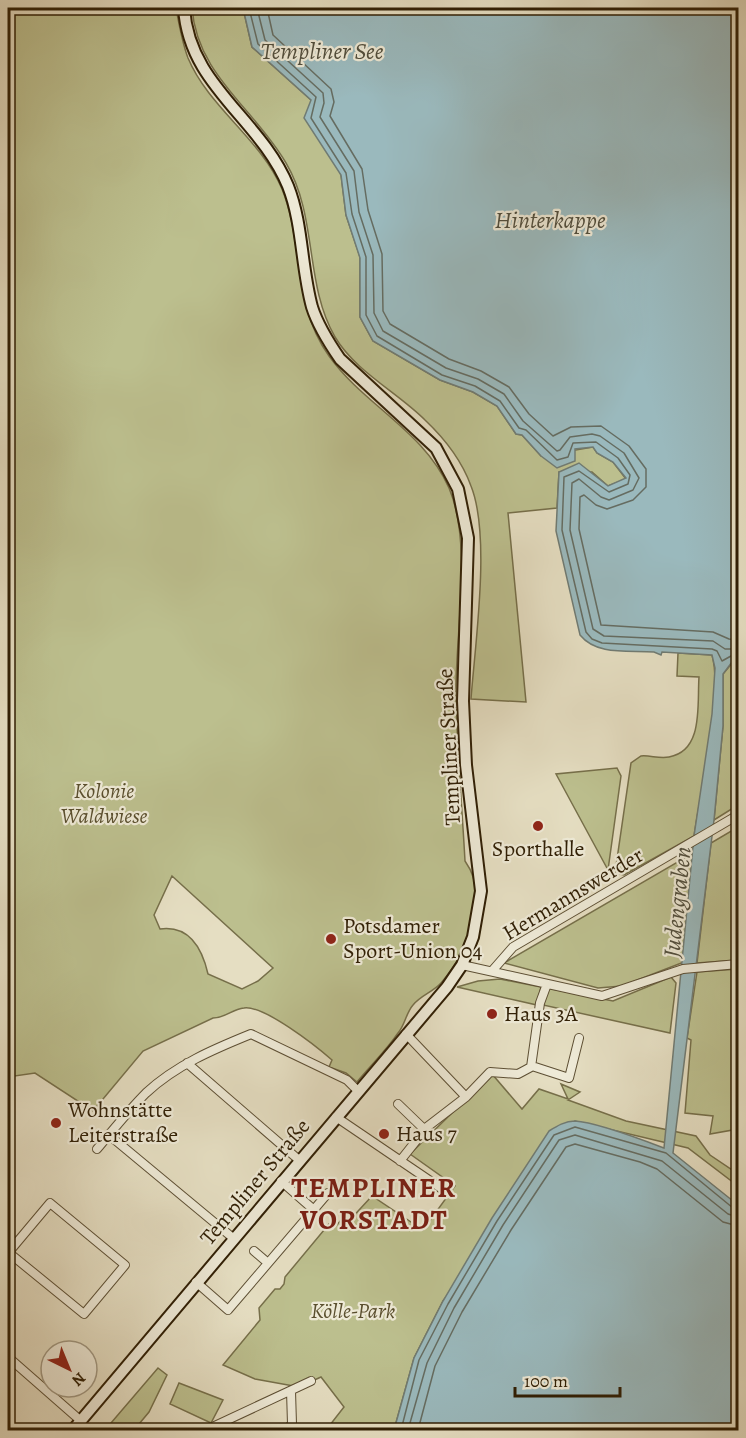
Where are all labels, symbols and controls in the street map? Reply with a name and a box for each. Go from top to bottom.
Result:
water label: Templiner See [261,35,384,67]
water label: Hinterkappe [494,204,606,236]
street label: Templiner Straße [430,668,468,826]
park label: Kolonie Waldwiese [60,776,148,831]
marker: Sporthalle [531,819,545,833]
place label: Sporthalle [492,834,584,864]
street label: Hermannswerder [497,840,649,948]
water label: Judengraben [655,845,699,960]
place label: Potsdamer Sport-Union 04 [343,911,483,966]
marker: Potsdamer Sport-Union 04 [324,932,338,946]
place label: Haus 3A [504,999,579,1029]
marker: Haus 3A [485,1007,499,1021]
place label: Wohnstätte Leiterstraße [67,1095,178,1150]
street label: Templiner Straße [193,1112,317,1252]
marker: Wohnstätte Leiterstraße [49,1116,63,1130]
place label: Haus 7 [396,1119,458,1149]
marker: Haus 7 [377,1127,391,1141]
district label: TEMPLINER VORSTADT [291,1169,457,1239]
park label: Kölle-Park [311,1296,396,1326]
north arrow [39,1339,99,1399]
scale bar [515,1360,620,1398]
text: N [67,1367,90,1391]
text: 100 m [524,1369,568,1393]

